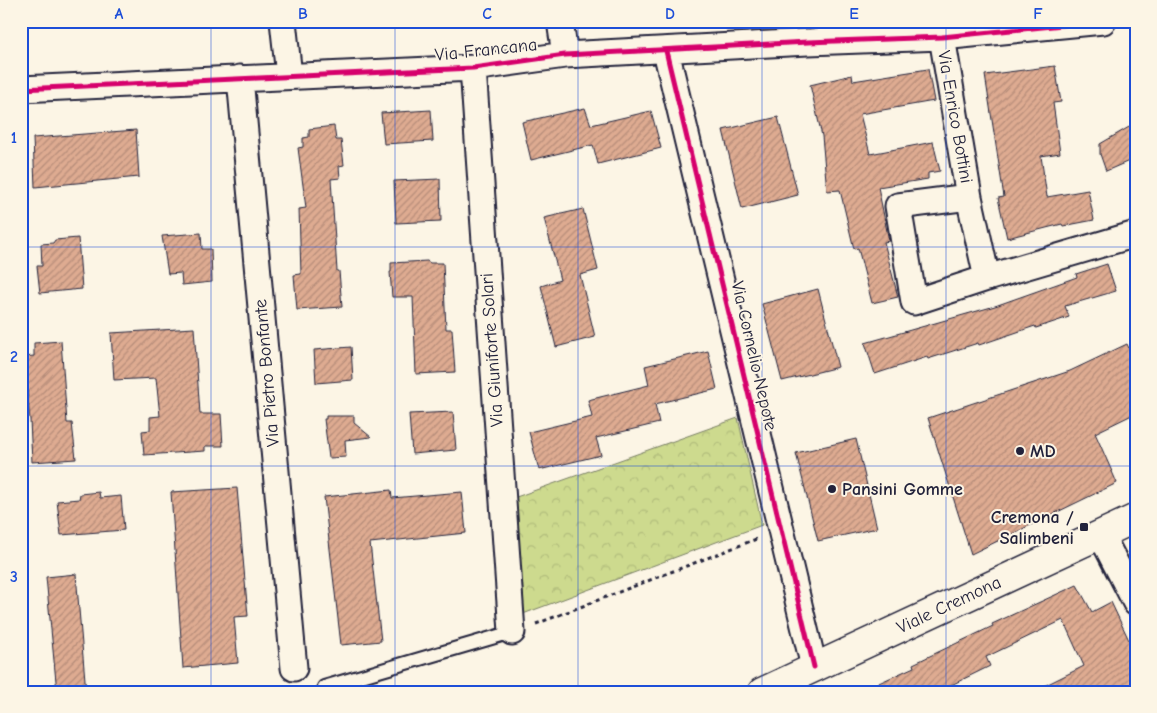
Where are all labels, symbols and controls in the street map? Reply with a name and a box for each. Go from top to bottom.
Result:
text: A [115,5,124,23]
text: B [298,5,308,23]
text: C [482,5,492,23]
text: D [665,5,675,23]
text: E [849,5,859,23]
text: F [1033,5,1043,23]
street label: Via Francana [434,34,538,66]
street label: Via Enrico Bottini [933,49,977,185]
text: 1 [11,129,17,147]
street label: Via Giuniforte Solari [476,272,508,428]
street label: Via Cornelio Nepote [727,279,781,433]
street label: Via Pietro Bonfante [250,298,284,448]
text: 2 [10,348,18,366]
place label: MD [1030,441,1056,462]
marker: MD [1014,445,1026,457]
place label: Pansini Gomme [842,479,963,500]
marker: Pansini Gomme [826,483,838,495]
place label: Cremona / Salimbeni [991,507,1074,549]
marker: Cremona / Salimbeni [1078,521,1090,533]
text: 3 [10,568,18,586]
street label: Viale Cremona [894,572,1004,638]

